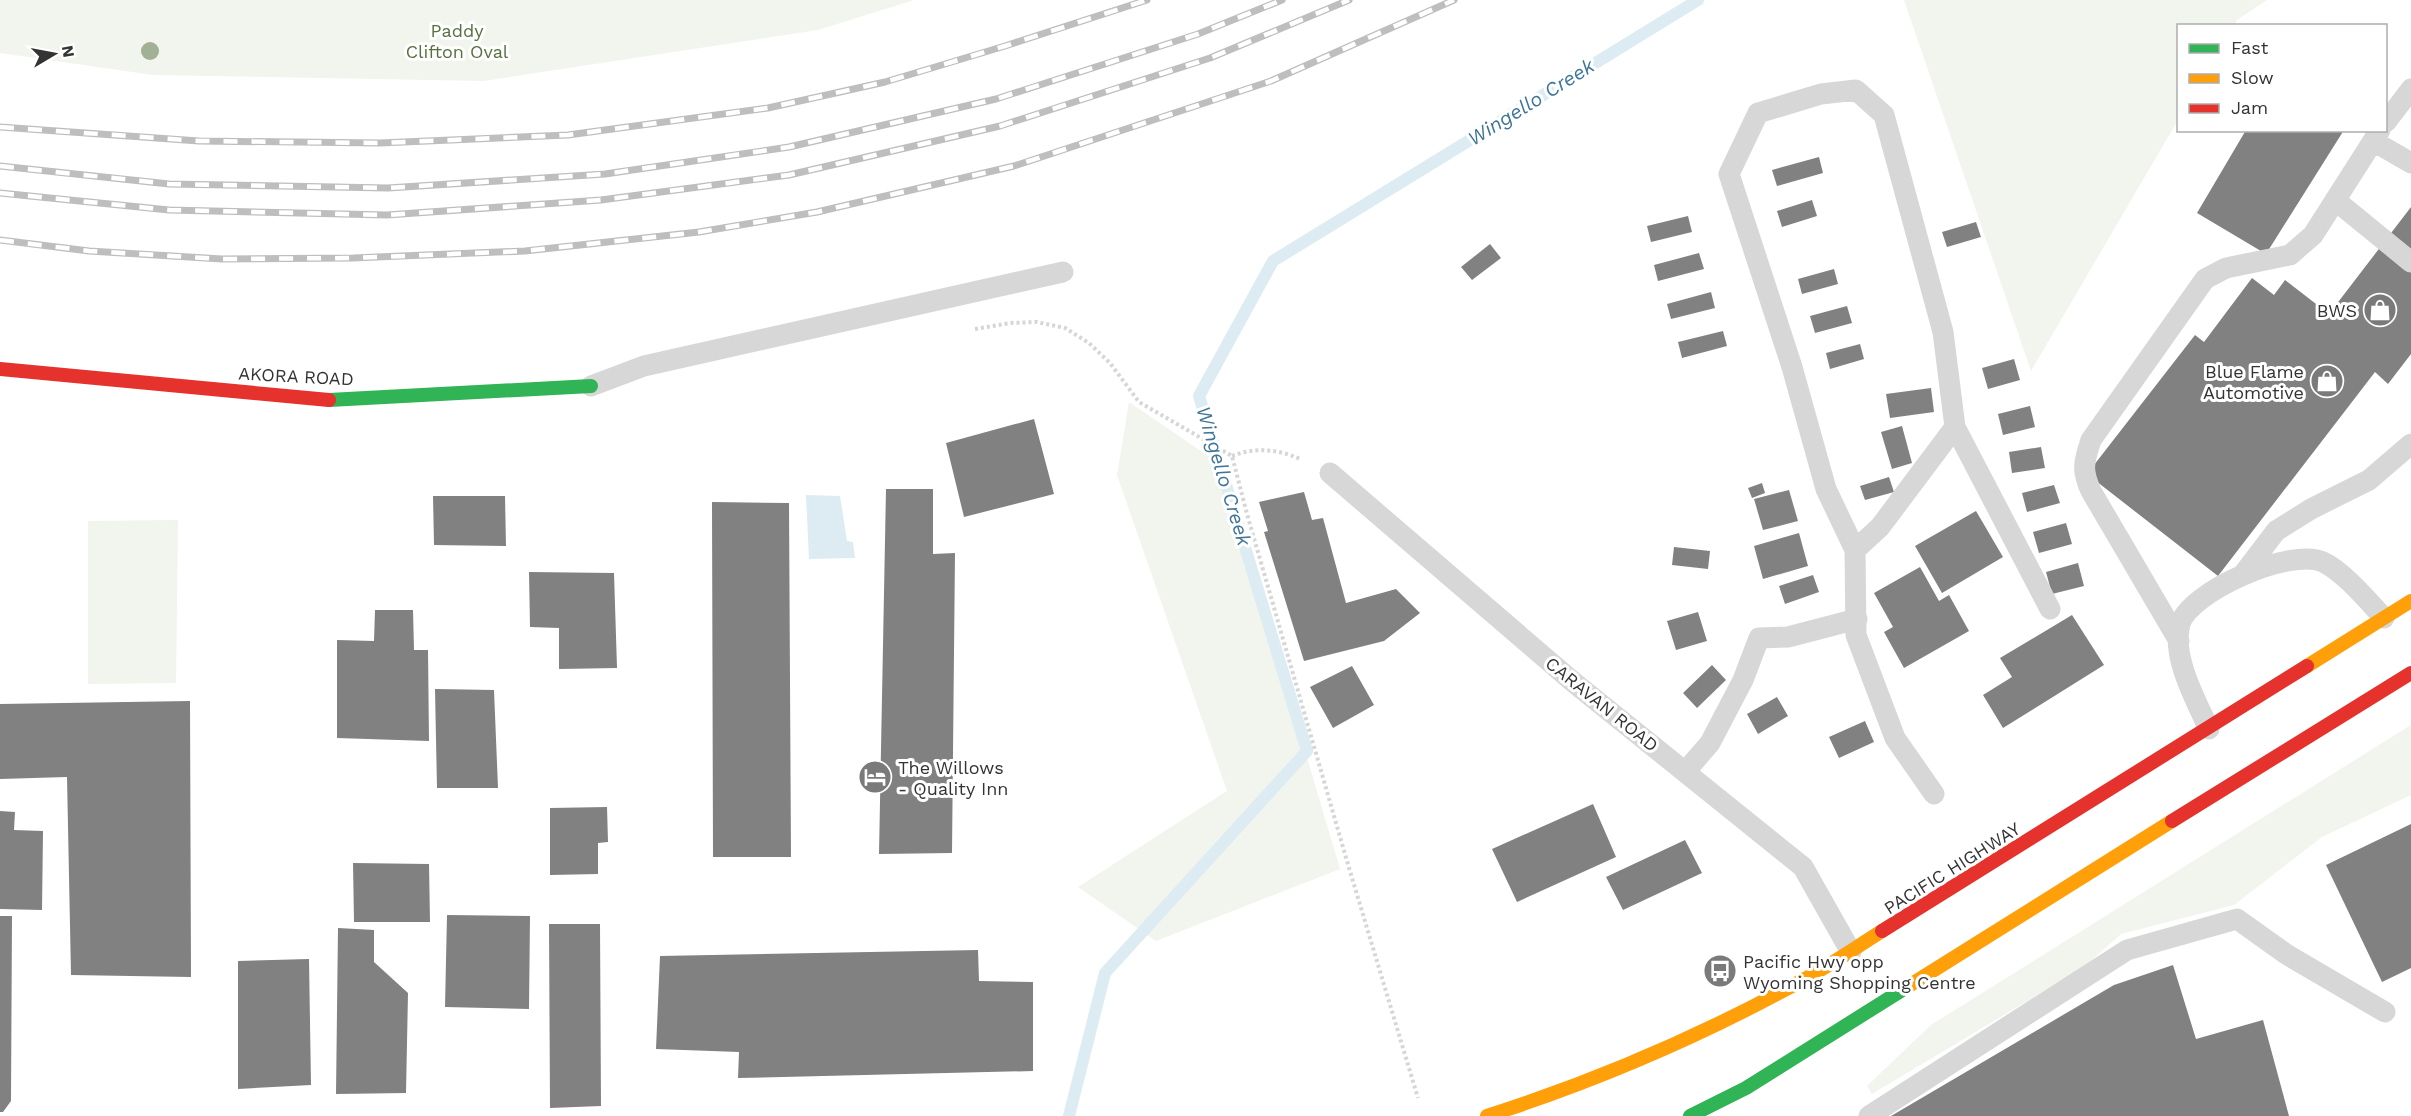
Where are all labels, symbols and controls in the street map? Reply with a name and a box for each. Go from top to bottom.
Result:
park label: Paddy Clifton Oval [406,20,509,62]
north arrow [24,24,84,84]
legend [2177,24,2387,132]
text: Fast [2231,37,2269,58]
text: N [58,44,79,59]
water label: Wingello Creek [1463,53,1600,151]
text: Slow [2231,67,2274,88]
text: Jam [2231,97,2268,118]
shop icon: BWS [2362,292,2398,328]
place label: BWS [2317,300,2357,321]
place label: Blue Flame Automotive [2203,361,2304,403]
street label: AKORA ROAD [238,362,354,390]
shop icon: Blue Flame Automotive [2309,363,2345,399]
water label: Wingello Creek [1191,403,1257,550]
street label: CARAVAN ROAD [1542,652,1662,756]
place label: The Willows - Quality Inn [898,757,1008,799]
hotel icon: The Willows - Quality Inn [857,759,893,795]
street label: PACIFIC HIGHWAY [1880,817,2024,918]
place label: Pacific Hwy opp Wyoming Shopping Centre [1743,951,1976,993]
bus stop icon: Pacific Hwy opp Wyoming Shopping Centre [1702,953,1738,989]

